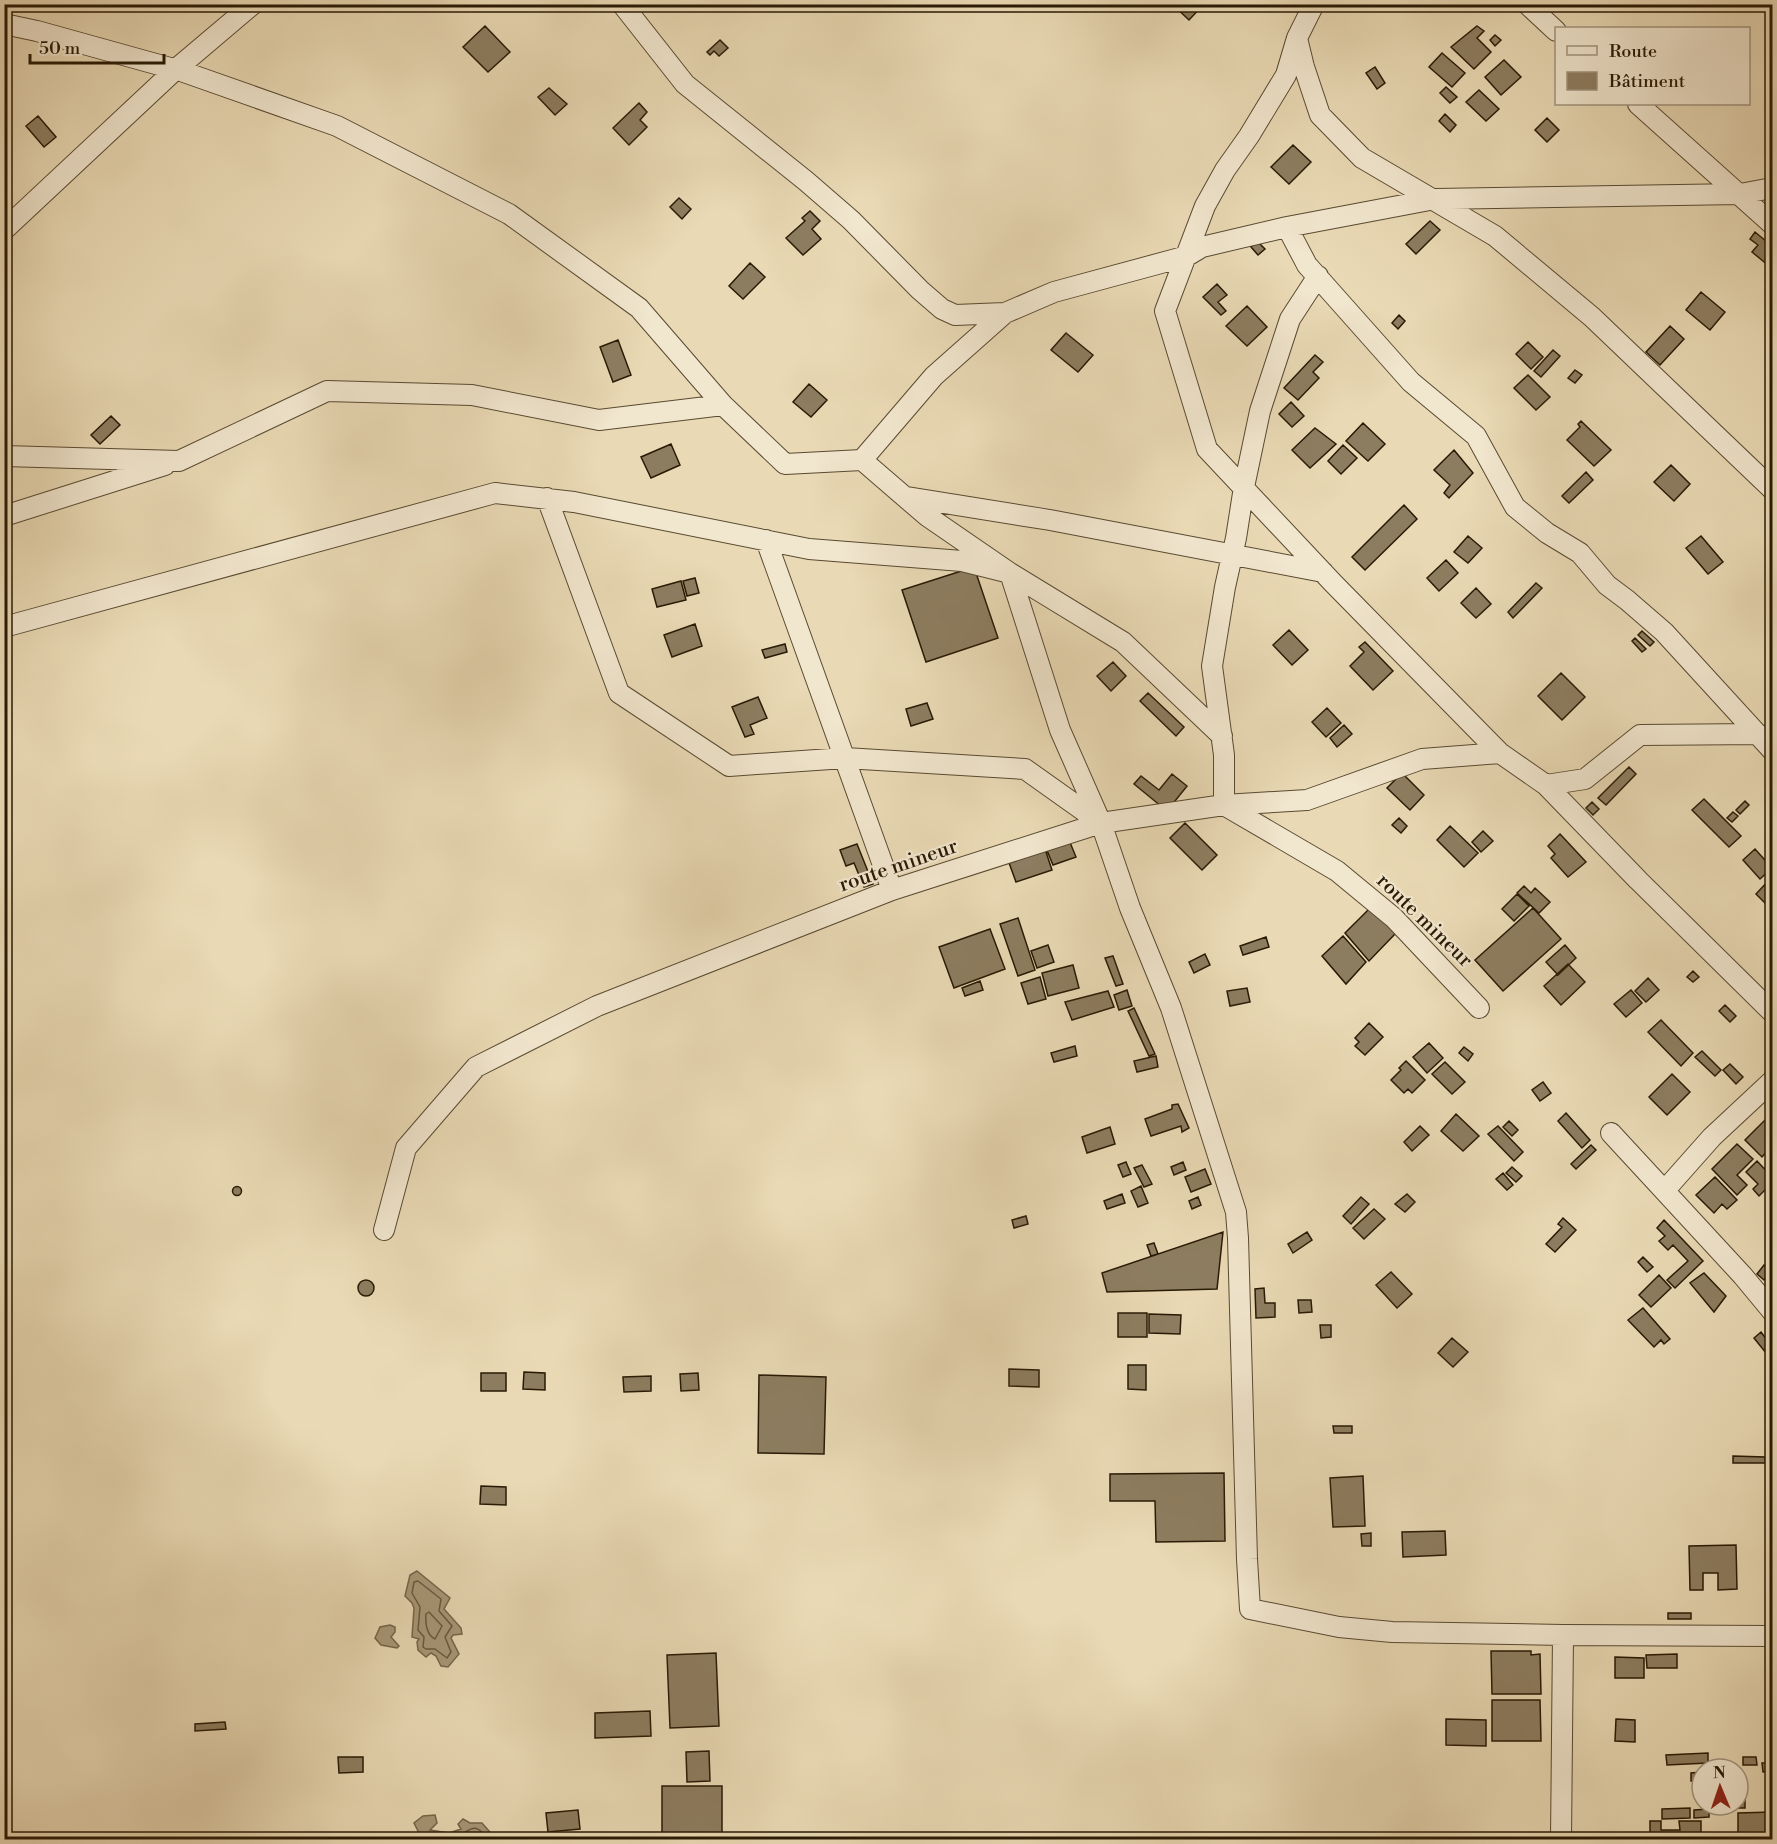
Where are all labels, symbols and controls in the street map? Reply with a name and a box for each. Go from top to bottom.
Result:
scale bar [30,27,164,65]
legend [1555,27,1750,105]
text: 50 m [39,37,81,60]
text: Route [1609,40,1657,63]
text: Bâtiment [1608,70,1686,93]
street label: route mineur [835,833,961,898]
street label: route mineur [1371,868,1478,973]
north arrow [1690,1757,1750,1817]
text: N [1713,1763,1727,1783]

